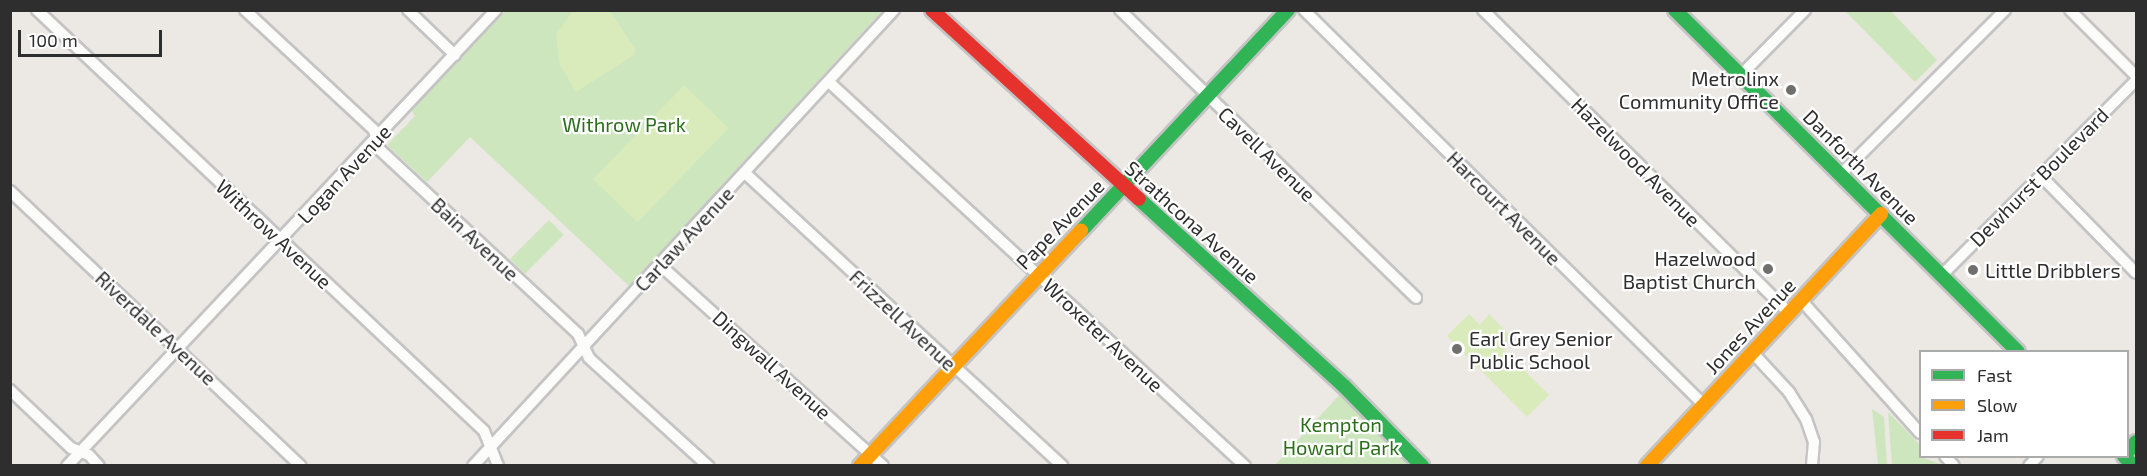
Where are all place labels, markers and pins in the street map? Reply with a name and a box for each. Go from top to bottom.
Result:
place label: Metrolinx Community Office [1618,66,1779,113]
marker: Metrolinx Community Office [1784,83,1798,97]
place label: Hazelwood Baptist Church [1623,246,1756,293]
place label: Little Dribblers [1985,258,2121,282]
marker: Hazelwood Baptist Church [1761,262,1775,276]
marker: Little Dribblers [1966,263,1980,277]
place label: Earl Grey Senior Public School [1469,326,1614,373]
marker: Earl Grey Senior Public School [1450,342,1464,356]

